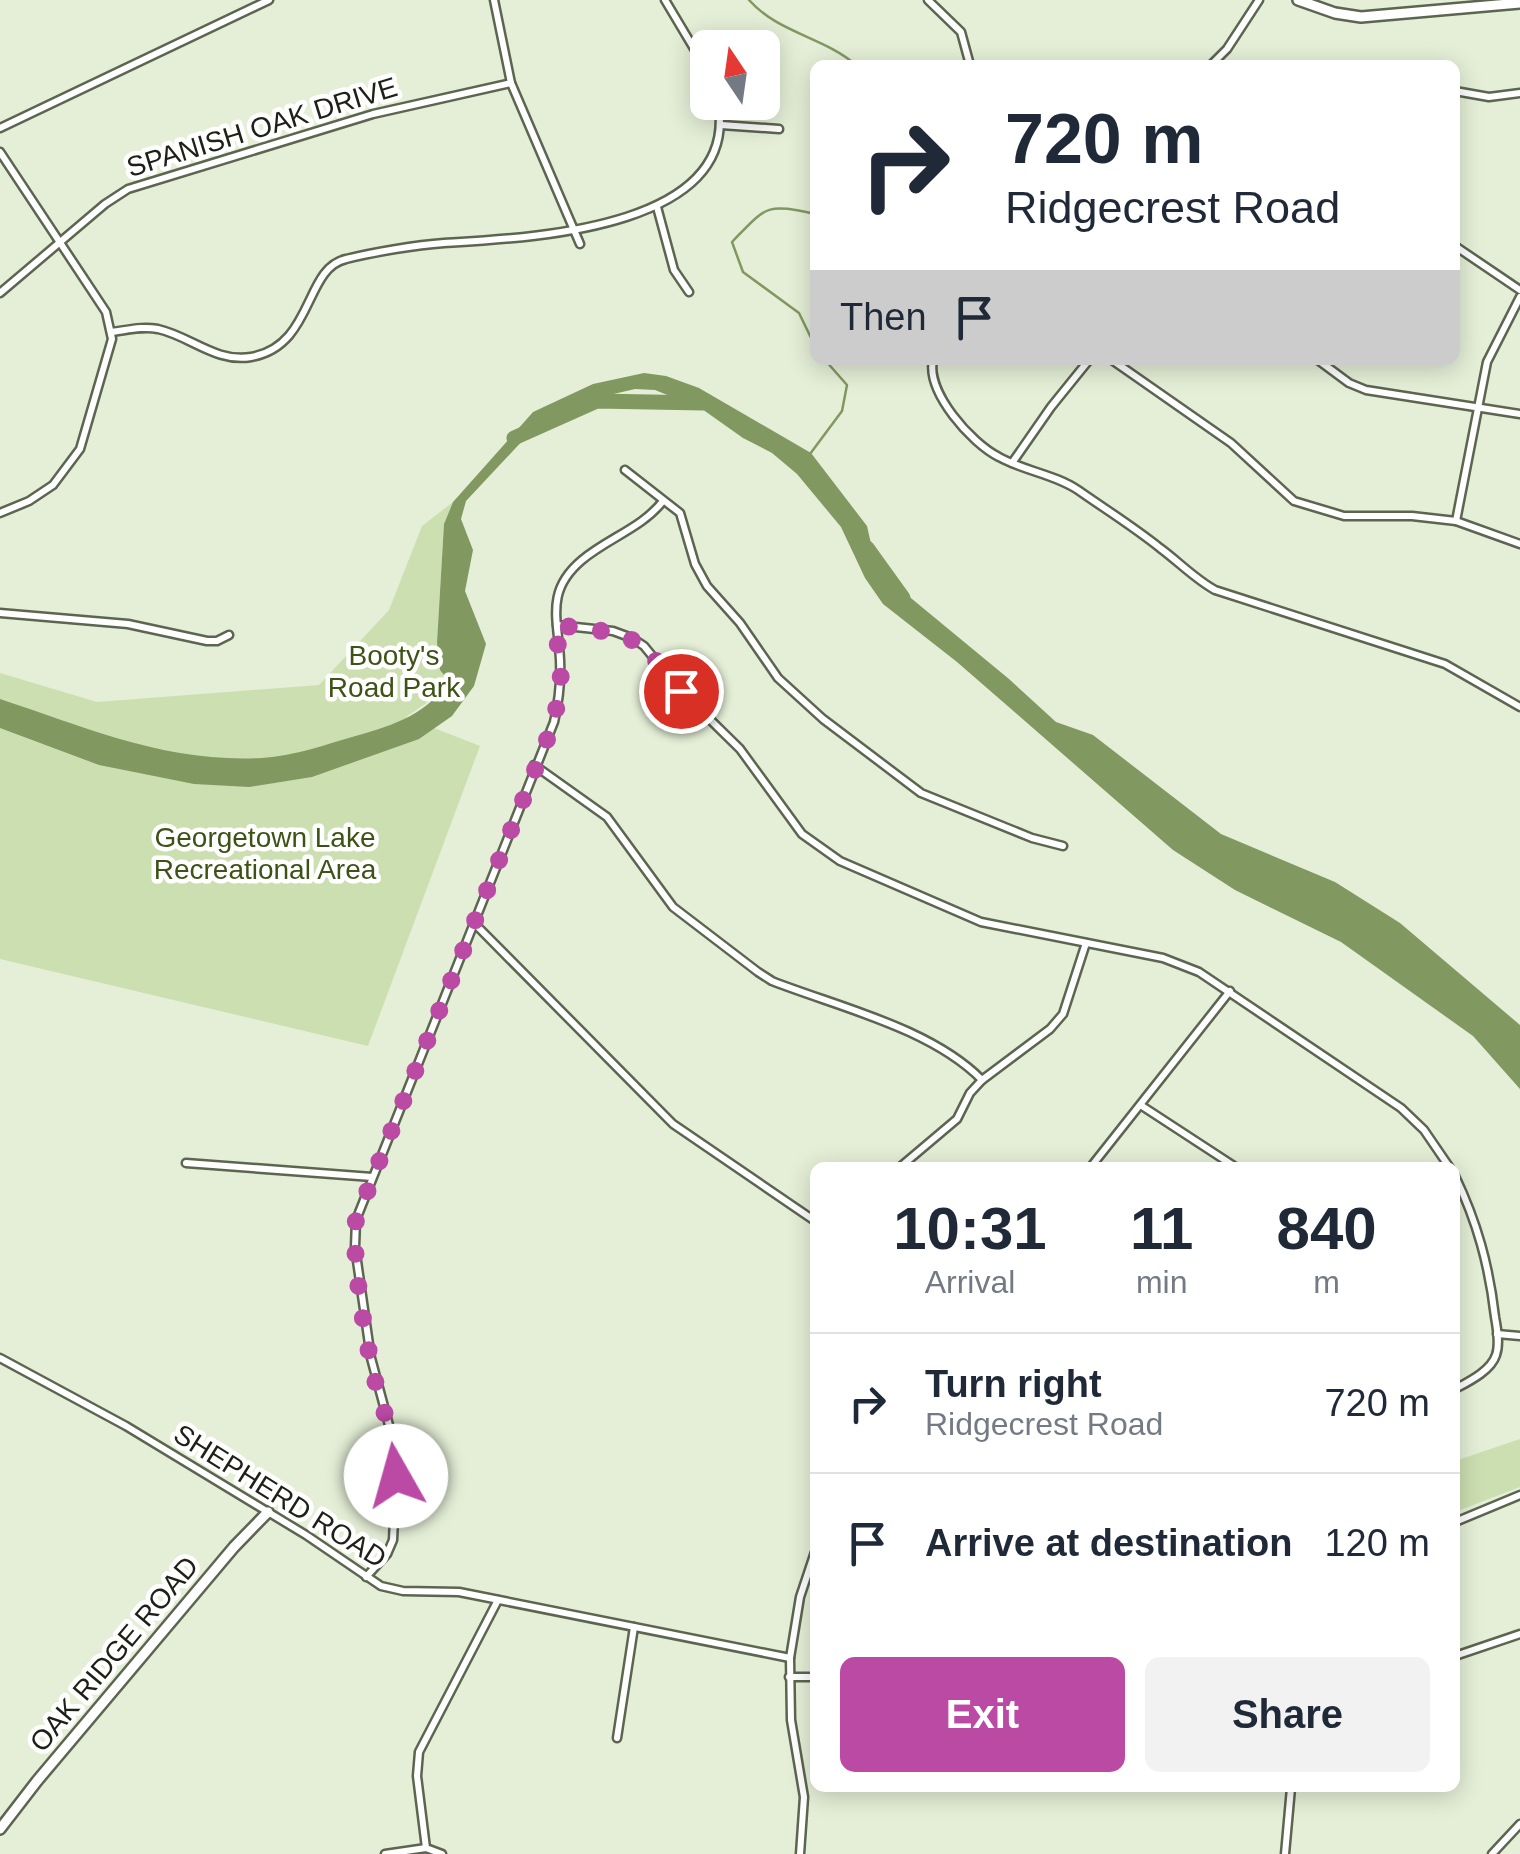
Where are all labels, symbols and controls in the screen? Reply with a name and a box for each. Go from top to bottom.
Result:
north arrow [690,30,780,120]
map controls [690,30,780,120]
street label: SPANISH OAK DRIVE [123,71,401,183]
icon: right [840,100,970,230]
text: 720 m [1005,100,1203,178]
text: Ridgecrest Road [1005,182,1340,233]
icon: arrive [947,290,1002,345]
text: Then [840,296,927,338]
park label: Booty's Road Park [328,640,461,703]
pin [639,649,724,734]
icon: arrive [654,664,709,719]
park label: Georgetown Lake Recreational Area [154,822,377,885]
text: 10:31 [893,1195,1047,1262]
text: 11 [1130,1195,1193,1262]
text: 840 [1277,1195,1377,1262]
text: Arrival [925,1264,1015,1300]
text: min [1136,1264,1187,1300]
text: m [1313,1264,1340,1300]
text: Turn right [925,1363,1102,1405]
icon: right [840,1376,895,1431]
text: 720 m [1324,1382,1430,1424]
text: Ridgecrest Road [925,1406,1163,1442]
street label: SHEPHERD ROAD [168,1418,392,1574]
position arrow [344,1424,448,1528]
icon: arrive [840,1516,895,1571]
text: Arrive at destination [925,1522,1292,1564]
text: 120 m [1324,1522,1430,1564]
street label: OAK RIDGE ROAD [24,1550,204,1758]
button: Exit [840,1657,1125,1772]
button: Share [1145,1657,1430,1772]

